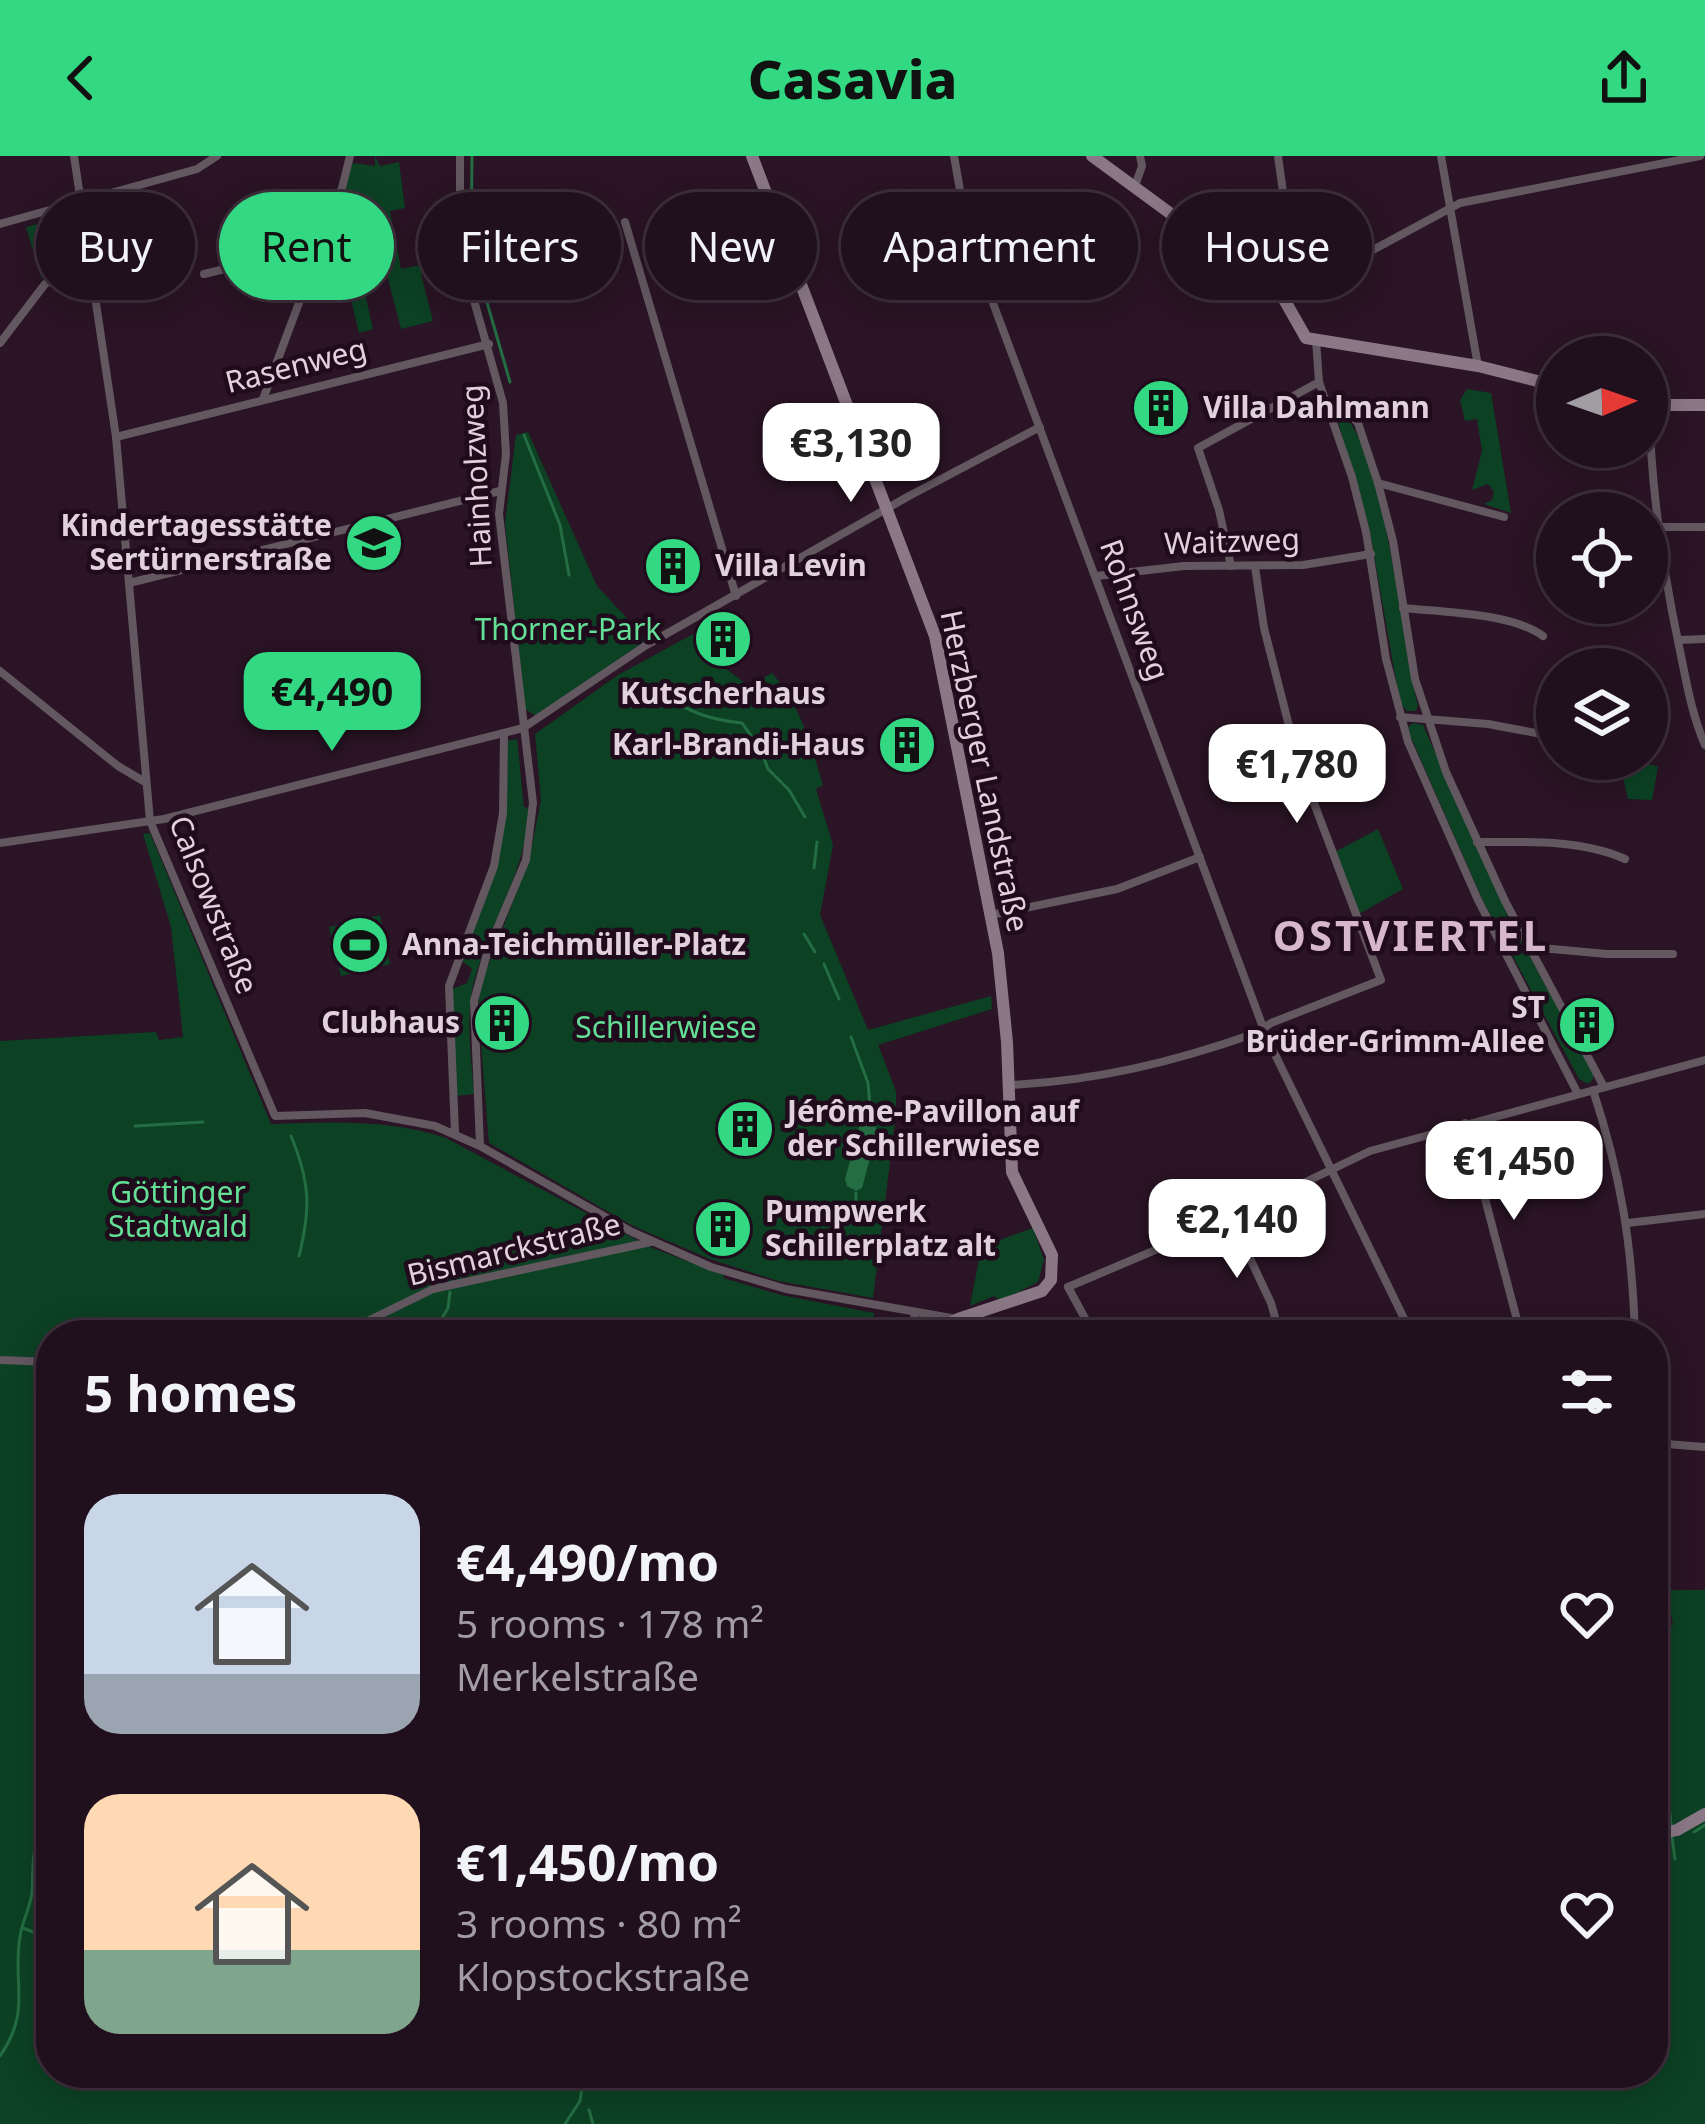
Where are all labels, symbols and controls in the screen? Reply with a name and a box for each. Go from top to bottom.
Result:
text: Casavia [748,41,957,115]
icon: back [48,45,114,111]
icon: share [1591,45,1657,111]
chip: Buy [36,192,195,300]
chip: Rent [219,192,394,300]
chip: Filters [418,192,621,300]
chip: New [645,192,817,300]
chip: Apartment [841,192,1138,300]
chip: House [1162,192,1372,300]
street label: Rasenweg [221,327,371,402]
north arrow [1536,336,1668,468]
map controls [1536,336,1668,780]
building icon: Villa Dahlmann [1130,377,1192,439]
street label: Hainholzweg [450,384,501,568]
place label: Villa Dahlmann [1203,386,1430,427]
pin: €3,130 [753,403,949,505]
text: €3,130 [790,415,912,468]
button: locate [1536,492,1668,624]
place label: Kindertagesstätte Sertürnerstraße [60,504,332,579]
school or university icon: Kindertagesstätte Sertürnerstraße [343,512,405,574]
street label: Waitzweg [1163,518,1300,563]
street label: Rohnsweg [1091,533,1180,686]
building icon: Villa Levin [642,535,704,597]
place label: Villa Levin [715,544,867,585]
street label: Herzberger Landstraße [931,606,1040,935]
park label: Thorner-Park [475,608,661,649]
building icon: Kutscherhaus [692,608,754,670]
button: layers [1536,648,1668,780]
pin: €4,490 [234,652,430,754]
text: €4,490 [271,664,393,717]
place label: Kutscherhaus [620,672,826,713]
building icon: Karl-Brandi-Haus [876,714,938,776]
place label: Karl-Brandi-Haus [612,723,865,764]
pin: €1,780 [1199,724,1395,826]
text: €1,780 [1236,736,1358,789]
street label: Calsowstraße [160,809,269,1000]
district label: OSTVIERTEL [1273,906,1549,963]
sports icon: Anna-Teichmüller-Platz [329,914,391,976]
place label: Anna-Teichmüller-Platz [402,923,746,964]
place label: ST Brüder-Grimm-Allee [1246,986,1545,1061]
building icon: Clubhaus [471,992,533,1054]
building icon: ST Brüder-Grimm-Allee [1556,994,1618,1056]
place label: Clubhaus [321,1001,460,1042]
park label: Schillerwiese [575,1006,757,1047]
place label: Jérôme-Pavillon auf der Schillerwiese [784,1090,1080,1165]
building icon: Jérôme-Pavillon auf der Schillerwiese [714,1098,776,1160]
pin: €1,450 [1416,1121,1612,1223]
text: €1,450 [1453,1133,1575,1186]
park label: Göttinger Stadtwald [108,1171,248,1246]
pin: €2,140 [1139,1179,1335,1281]
place label: Pumpwerk Schillerplatz alt [765,1190,996,1265]
text: €2,140 [1176,1191,1298,1244]
building icon: Pumpwerk Schillerplatz alt [692,1198,754,1260]
street label: Bismarckstraße [403,1202,625,1295]
text: 5 homes [84,1357,297,1427]
icon: filters [1554,1359,1620,1425]
text: €4,490/mo [456,1526,719,1596]
icon: home [180,1542,324,1686]
icon: heart [1554,1581,1620,1647]
text: 5 rooms · 178 m² [456,1596,764,1649]
text: Merkelstraße [456,1649,699,1702]
text: €1,450/mo [456,1826,719,1896]
icon: home [180,1842,324,1986]
icon: heart [1554,1881,1620,1947]
text: 3 rooms · 80 m² [456,1896,742,1949]
text: Klopstockstraße [456,1949,750,2002]

